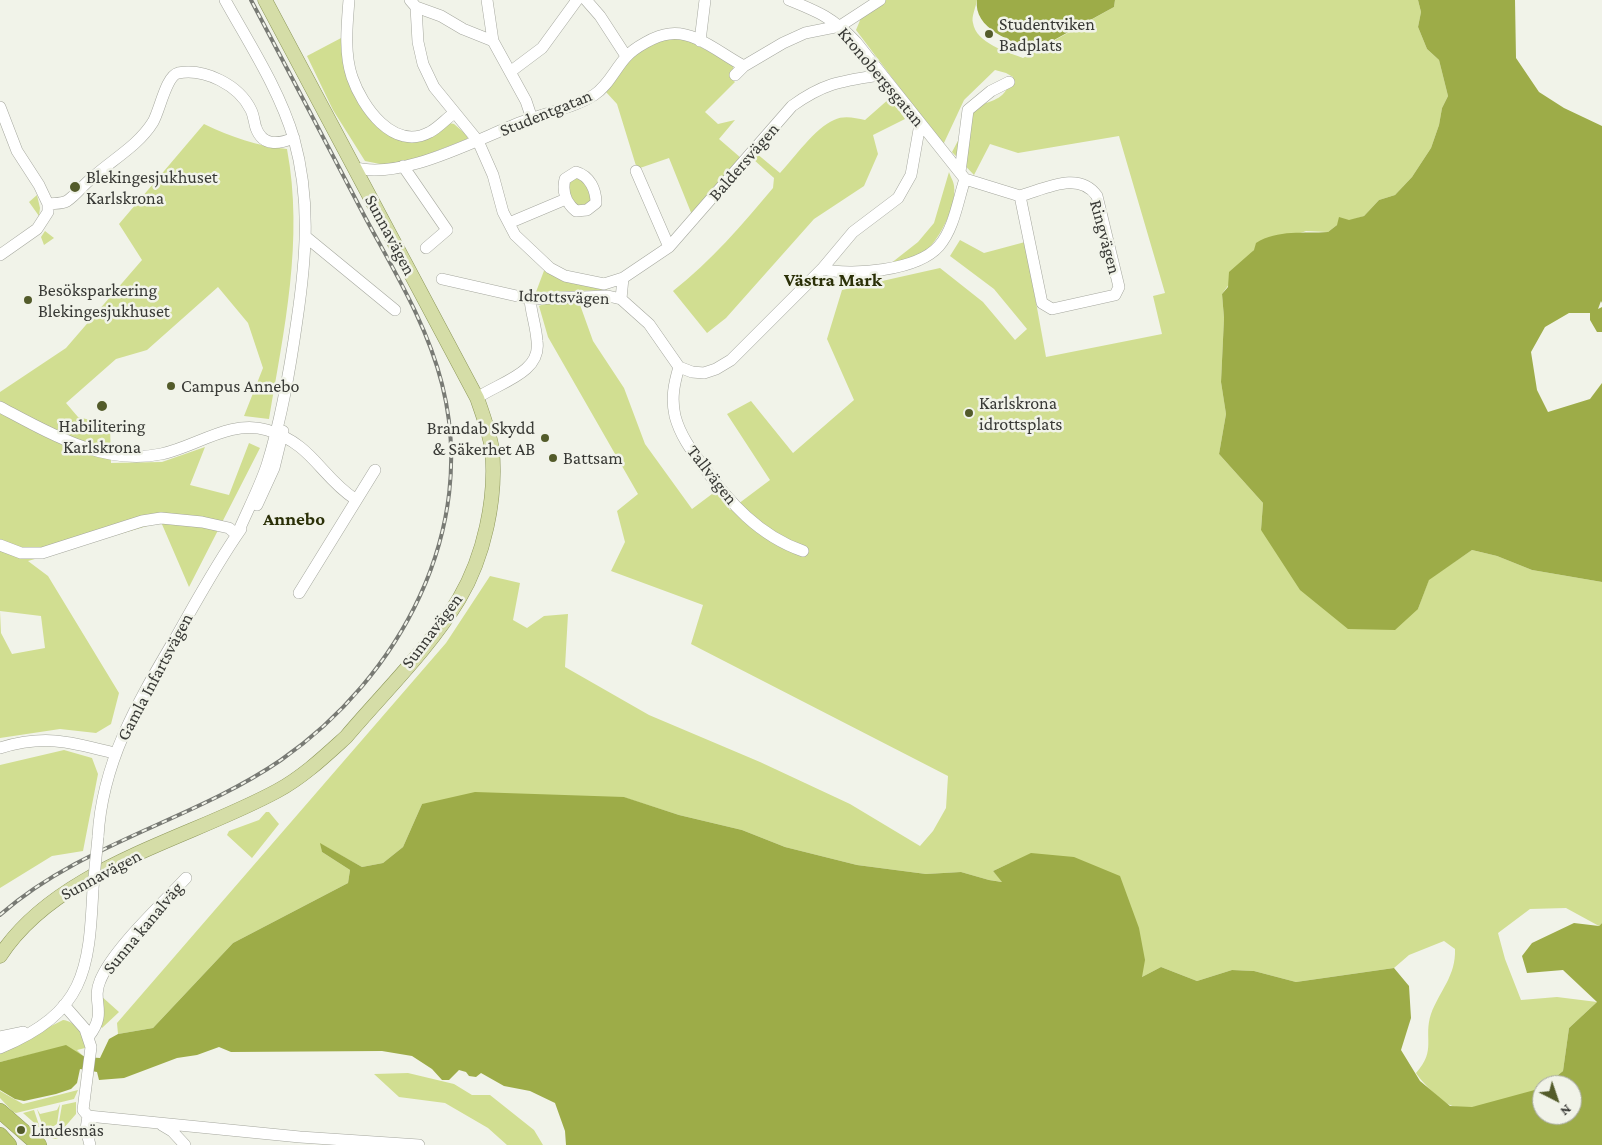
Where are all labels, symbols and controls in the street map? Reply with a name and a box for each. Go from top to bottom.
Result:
place label: Studentviken Badplats [999,13,1095,56]
street label: Kronobergsgatan [833,23,929,131]
marker: Studentviken Badplats [983,28,995,40]
street label: Studentgatan [497,85,595,141]
street label: Baldersvägen [704,119,784,205]
place label: Blekingesjukhuset Karlskrona [86,166,218,208]
marker: Blekingesjukhuset Karlskrona [68,180,82,194]
street label: Sunnavägen [360,191,420,279]
street label: Ringvägen [1085,198,1125,276]
district label: Västra Mark [784,269,882,291]
place label: Besöksparkering Blekingesjukhuset [38,279,170,322]
street label: Idrottsvägen [518,285,610,309]
marker: Besöksparkering Blekingesjukhuset [22,294,34,306]
place label: Campus Annebo [181,375,299,397]
marker: Campus Annebo [165,380,177,392]
place label: Karlskrona idrottsplats [979,392,1062,434]
marker: Habilitering Karlskrona [95,399,109,413]
marker: Karlskrona idrottsplats [963,407,975,419]
place label: Habilitering Karlskrona [59,415,145,458]
place label: Brandab Skydd & Säkerhet AB [427,417,535,459]
marker: Brandab Skydd & Säkerhet AB [539,432,551,444]
street label: Tallvägen [682,441,742,509]
place label: Battsam [563,447,623,469]
marker: Battsam [547,452,559,464]
district label: Annebo [263,508,325,530]
street label: Sunnavägen [397,589,467,673]
street label: Gamla Infartsvägen [112,610,198,744]
street label: Sunnavägen [57,845,145,905]
street label: Sunna kanalväg [98,877,188,979]
north arrow [1532,1075,1582,1125]
text: N [1557,1101,1575,1120]
place label: Lindesnäs [31,1119,104,1141]
marker: Lindesnäs [15,1124,27,1136]

